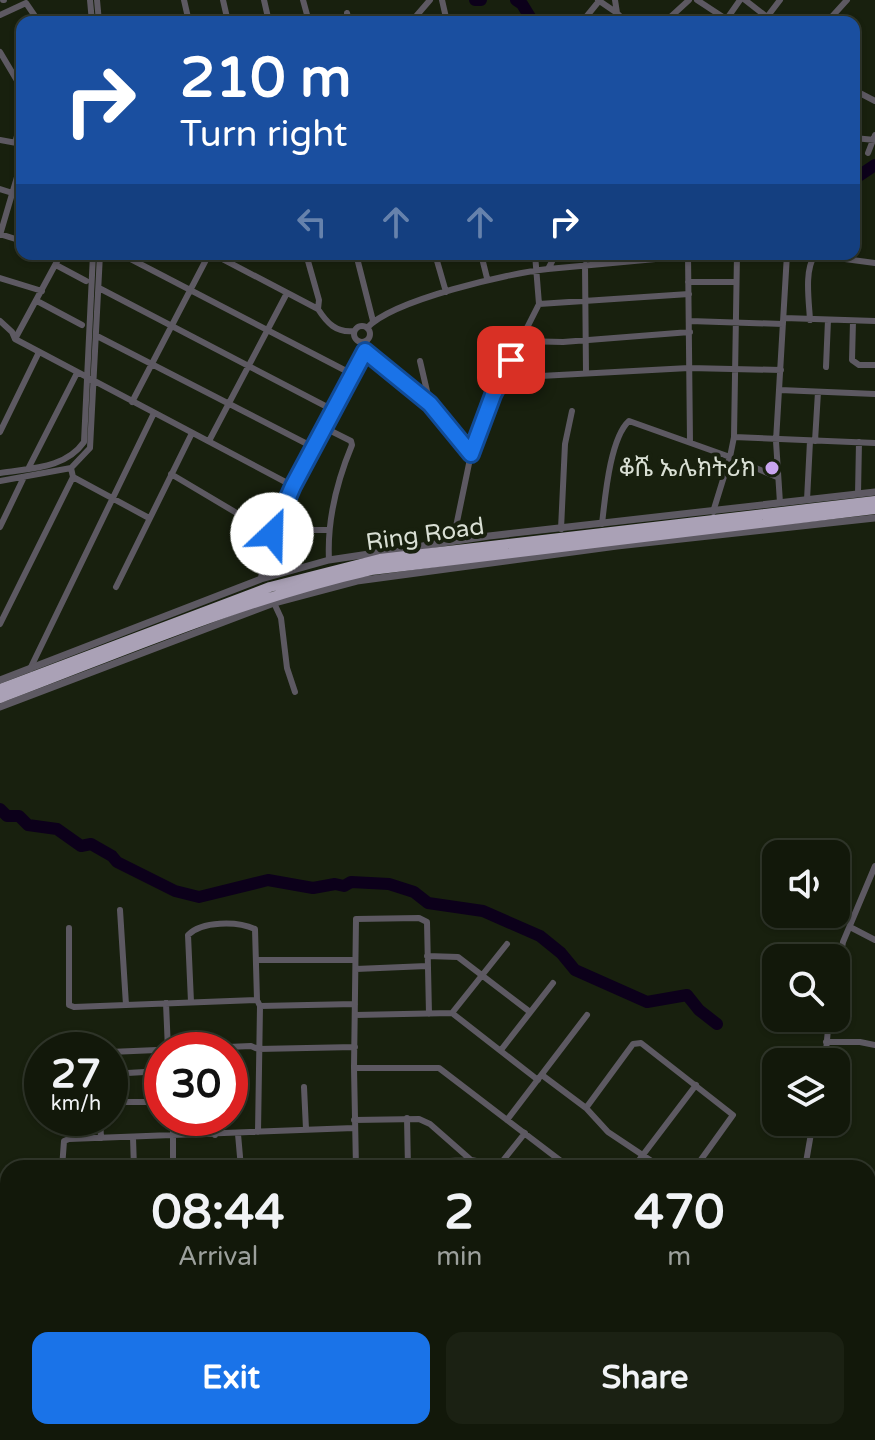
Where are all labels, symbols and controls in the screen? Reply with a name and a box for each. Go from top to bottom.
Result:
text: 210 m [180,45,351,112]
icon: right [48,48,152,152]
text: Turn right [180,113,347,156]
icon: left [290,200,334,244]
icon: ahead [374,200,418,244]
icon: ahead [458,200,502,244]
icon: right [542,200,586,244]
pin [477,326,545,394]
icon: arrive [489,338,533,382]
place label: ቆሼ ኤሌክትሪክ [619,454,756,483]
marker: ቆሼ ኤሌክትሪክ [763,459,781,477]
position arrow [230,492,314,576]
street label: Ring Road [364,512,486,557]
map controls [762,840,850,1136]
button: sound [762,840,850,928]
button: search [762,944,850,1032]
speed limit sign: 30 [144,1032,248,1136]
button: layers [762,1048,850,1136]
text: 27 [51,1050,101,1098]
text: km/h [51,1092,101,1116]
text: 08:44 [152,1184,285,1242]
text: 2 [444,1184,474,1242]
text: 470 [634,1184,724,1242]
text: Arrival [178,1241,258,1272]
text: min [436,1241,482,1272]
text: m [667,1241,691,1272]
button: Exit [32,1332,430,1424]
button: Share [446,1332,844,1424]

